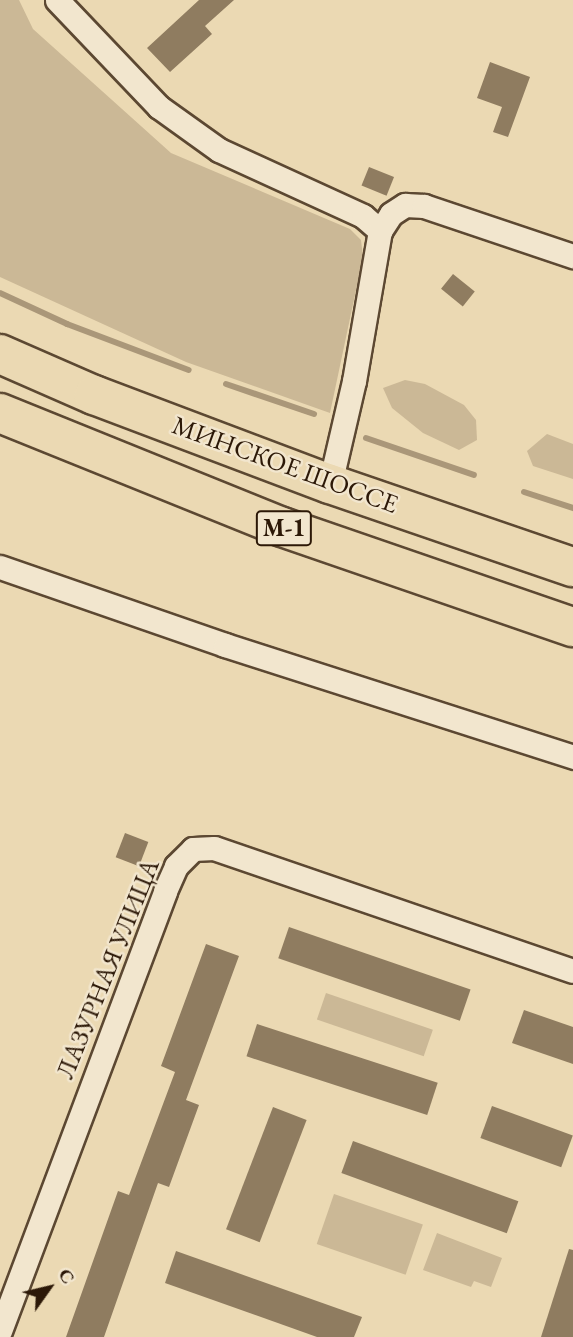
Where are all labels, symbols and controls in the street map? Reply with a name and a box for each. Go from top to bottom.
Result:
street label: МИНСКОЕ ШОССЕ [168,410,402,520]
road number: М-1 [254,508,314,548]
street label: ЛАЗУРНАЯ УЛИЦА [50,855,166,1083]
north arrow [14,1253,84,1323]
text: С [53,1263,81,1289]

